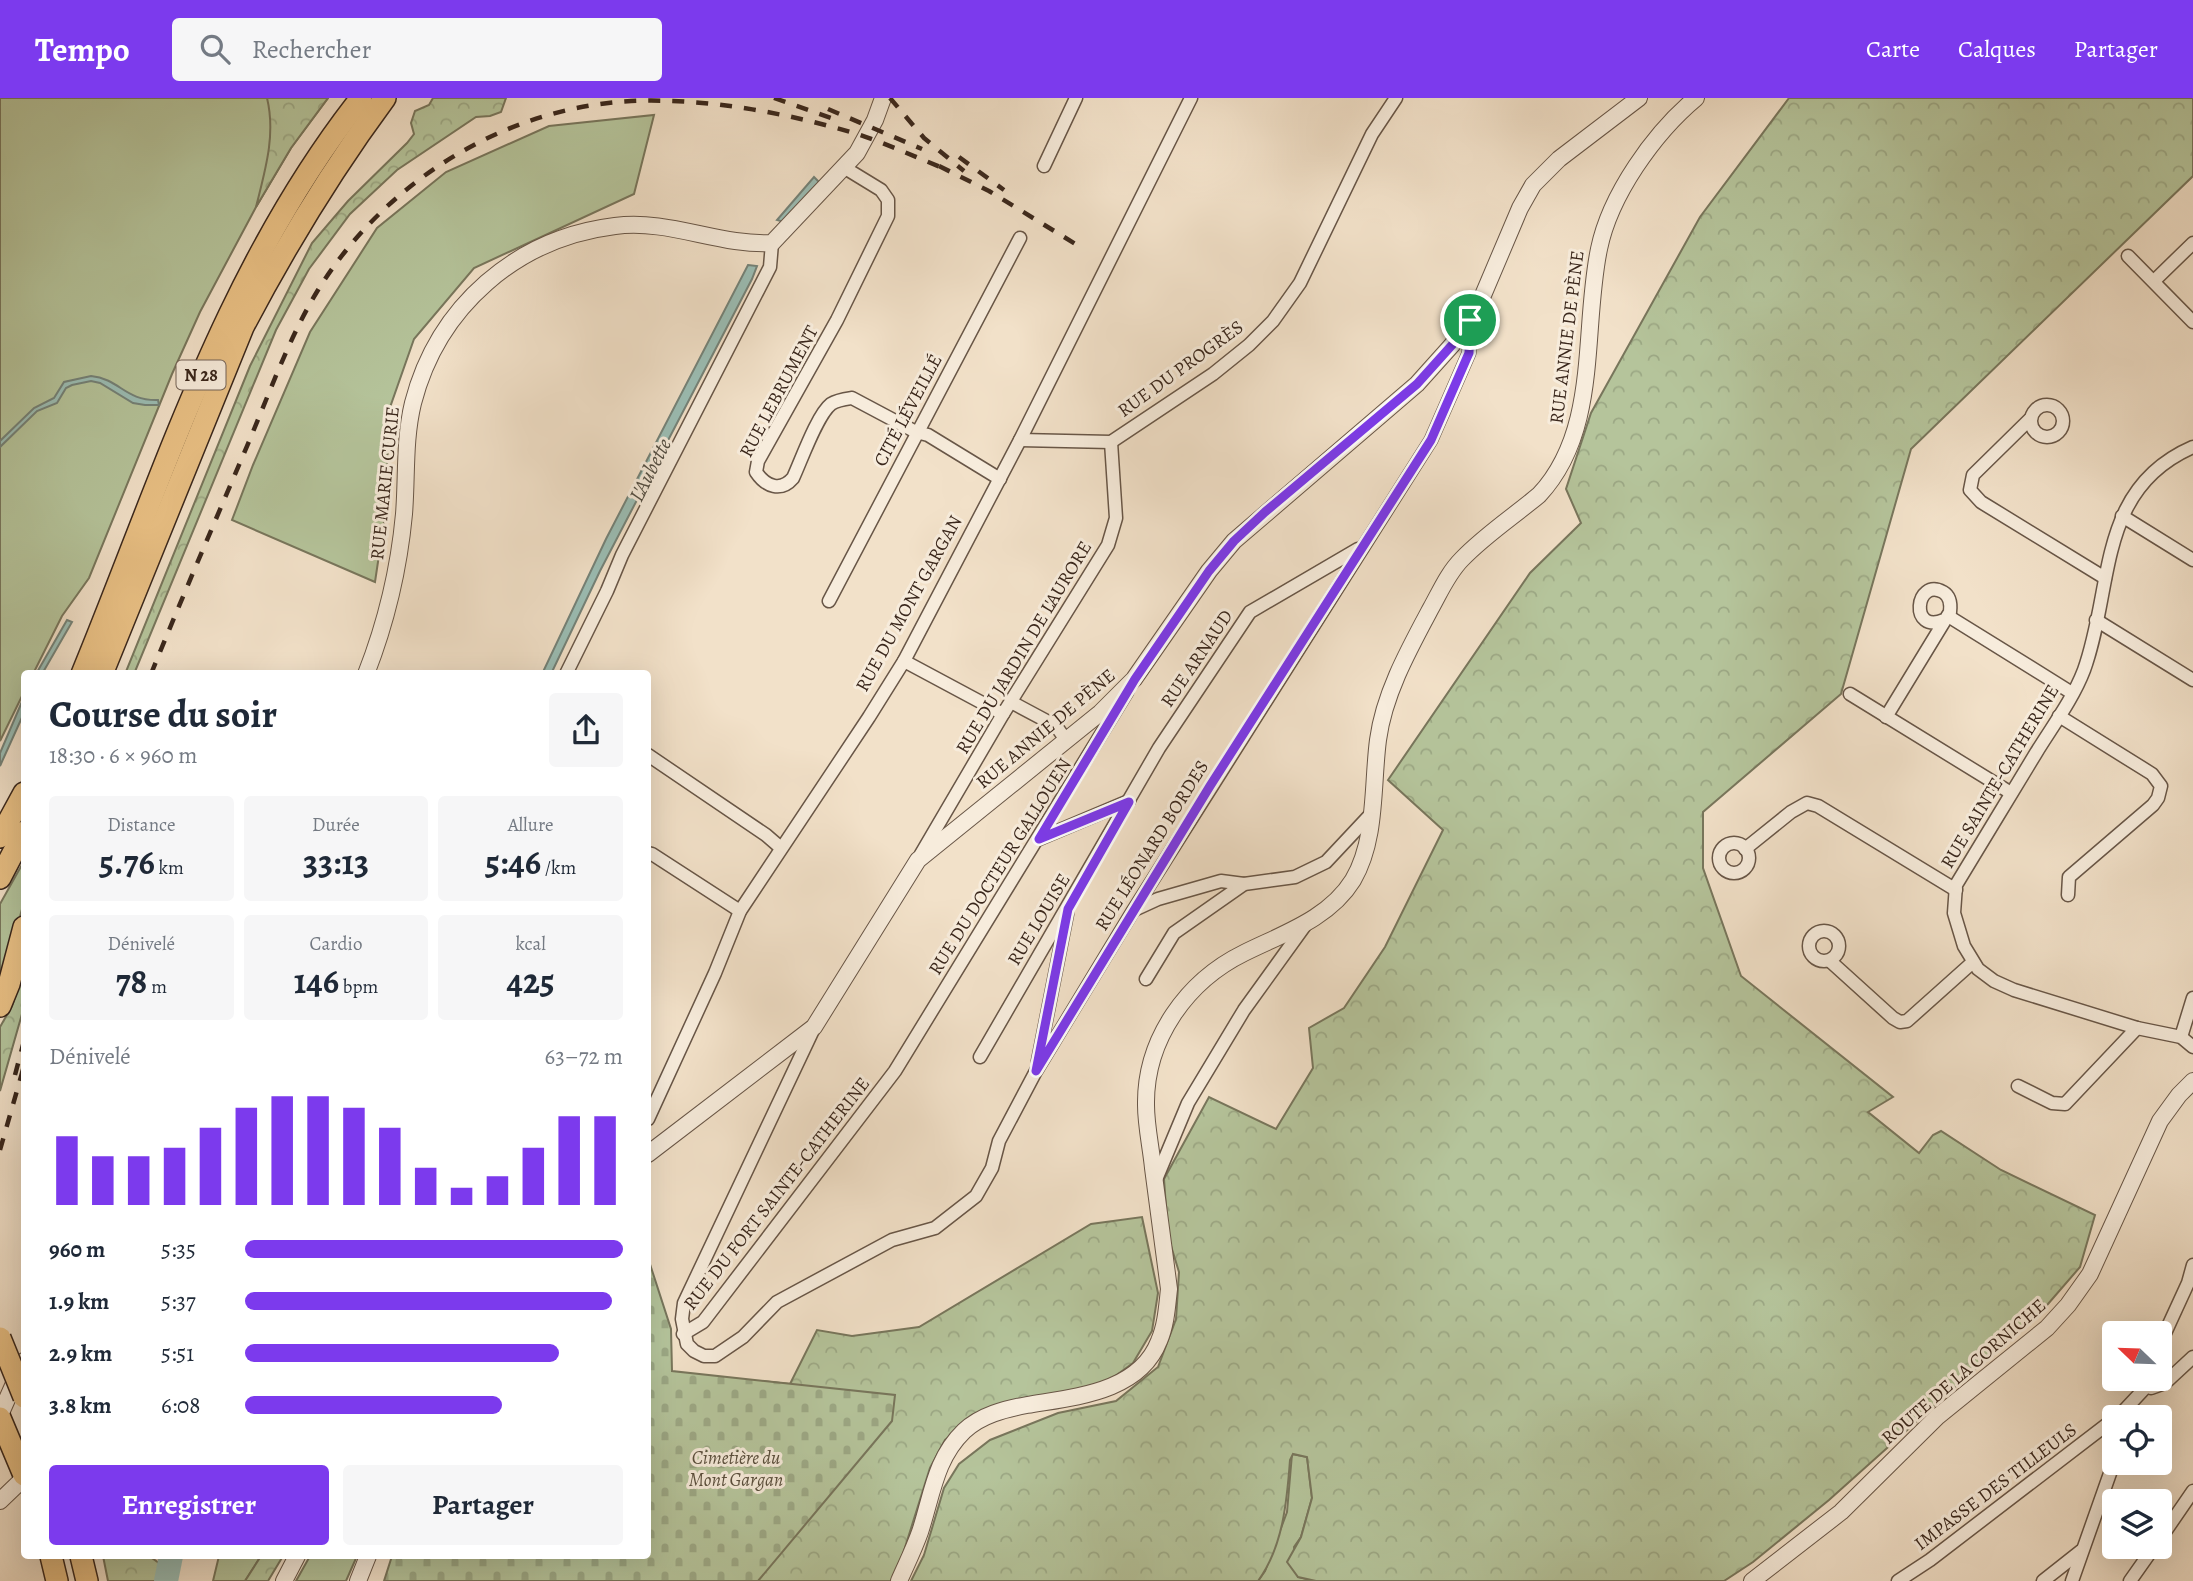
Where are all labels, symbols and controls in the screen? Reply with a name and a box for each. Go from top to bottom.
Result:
search box [172,18,662,81]
text: Tempo [35,27,130,72]
icon: search [196,30,234,68]
text: Rechercher [252,32,371,67]
text: Carte [1866,33,1920,65]
text: Calques [1958,33,2036,65]
text: Partager [2074,33,2158,65]
street label: RUE ANNIE DE PÈNE [1543,249,1591,425]
pin [1440,290,1500,350]
icon: arrive [1451,301,1489,339]
street label: RUE DU PROGRÈS [1112,314,1249,423]
street label: RUE LEBRUMENT [733,320,825,462]
street label: CITÉ LÉVEILLÉ [867,350,948,471]
road number: N 28 [176,360,226,390]
street label: RUE MARIE CURIE [364,405,406,561]
water label: L'Aubette [622,433,678,506]
street label: RUE DU MONT GARGAN [849,510,968,697]
street label: RUE DU JARDIN DE L'AURORE [950,536,1098,759]
street label: RUE ARNAUD [1155,605,1239,712]
street label: RUE ANNIE DE PÈNE [970,663,1121,795]
street label: RUE SAINTE-CATHERINE [1934,680,2065,873]
text: Course du soir [49,688,277,740]
button: share [549,693,623,767]
text: 18:30 · 6 × 960 m [49,740,197,771]
street label: RUE DU DOCTEUR GALLOUEN [922,753,1078,980]
street label: RUE LÉONARD BORDES [1089,755,1215,936]
text: Distance [107,812,175,838]
text: Durée [312,812,360,838]
text: Allure [508,812,554,838]
text: 5.76 [99,838,155,886]
text: 33:13 [303,838,369,886]
text: 5:46 [485,838,541,886]
text: km [155,855,184,881]
text: /km [541,855,576,881]
street label: RUE LOUISE [1001,869,1077,970]
text: Dénivelé [108,931,175,957]
text: Cardio [310,931,362,957]
text: kcal [515,931,546,957]
text: 78 [116,957,147,1005]
text: 146 [294,957,339,1005]
text: 425 [507,957,555,1005]
text: m [147,974,167,1000]
text: bpm [339,974,378,1000]
text: Dénivelé [49,1041,131,1072]
text: 63–72 m [545,1041,623,1072]
street label: RUE DU FORT SAINTE-CATHERINE [678,1072,876,1315]
text: 960 m [49,1234,105,1265]
text: 5:35 [161,1234,196,1265]
text: 1.9 km [49,1286,109,1317]
text: 5:37 [161,1286,196,1317]
street label: ROUTE DE LA CORNICHE [1876,1293,2052,1451]
north arrow [2102,1321,2172,1391]
map controls [2102,1321,2172,1559]
text: 2.9 km [49,1338,112,1369]
text: 5:51 [161,1338,194,1369]
text: 3.8 km [49,1390,111,1421]
text: 6:08 [161,1390,201,1421]
button: locate [2102,1405,2172,1475]
street label: IMPASSE DES TILLEULS [1909,1417,2082,1557]
park label: Cimetière du Mont Gargan [689,1445,783,1493]
button: Enregistrer [49,1465,329,1545]
button: Partager [343,1465,623,1545]
button: layers [2102,1489,2172,1559]

